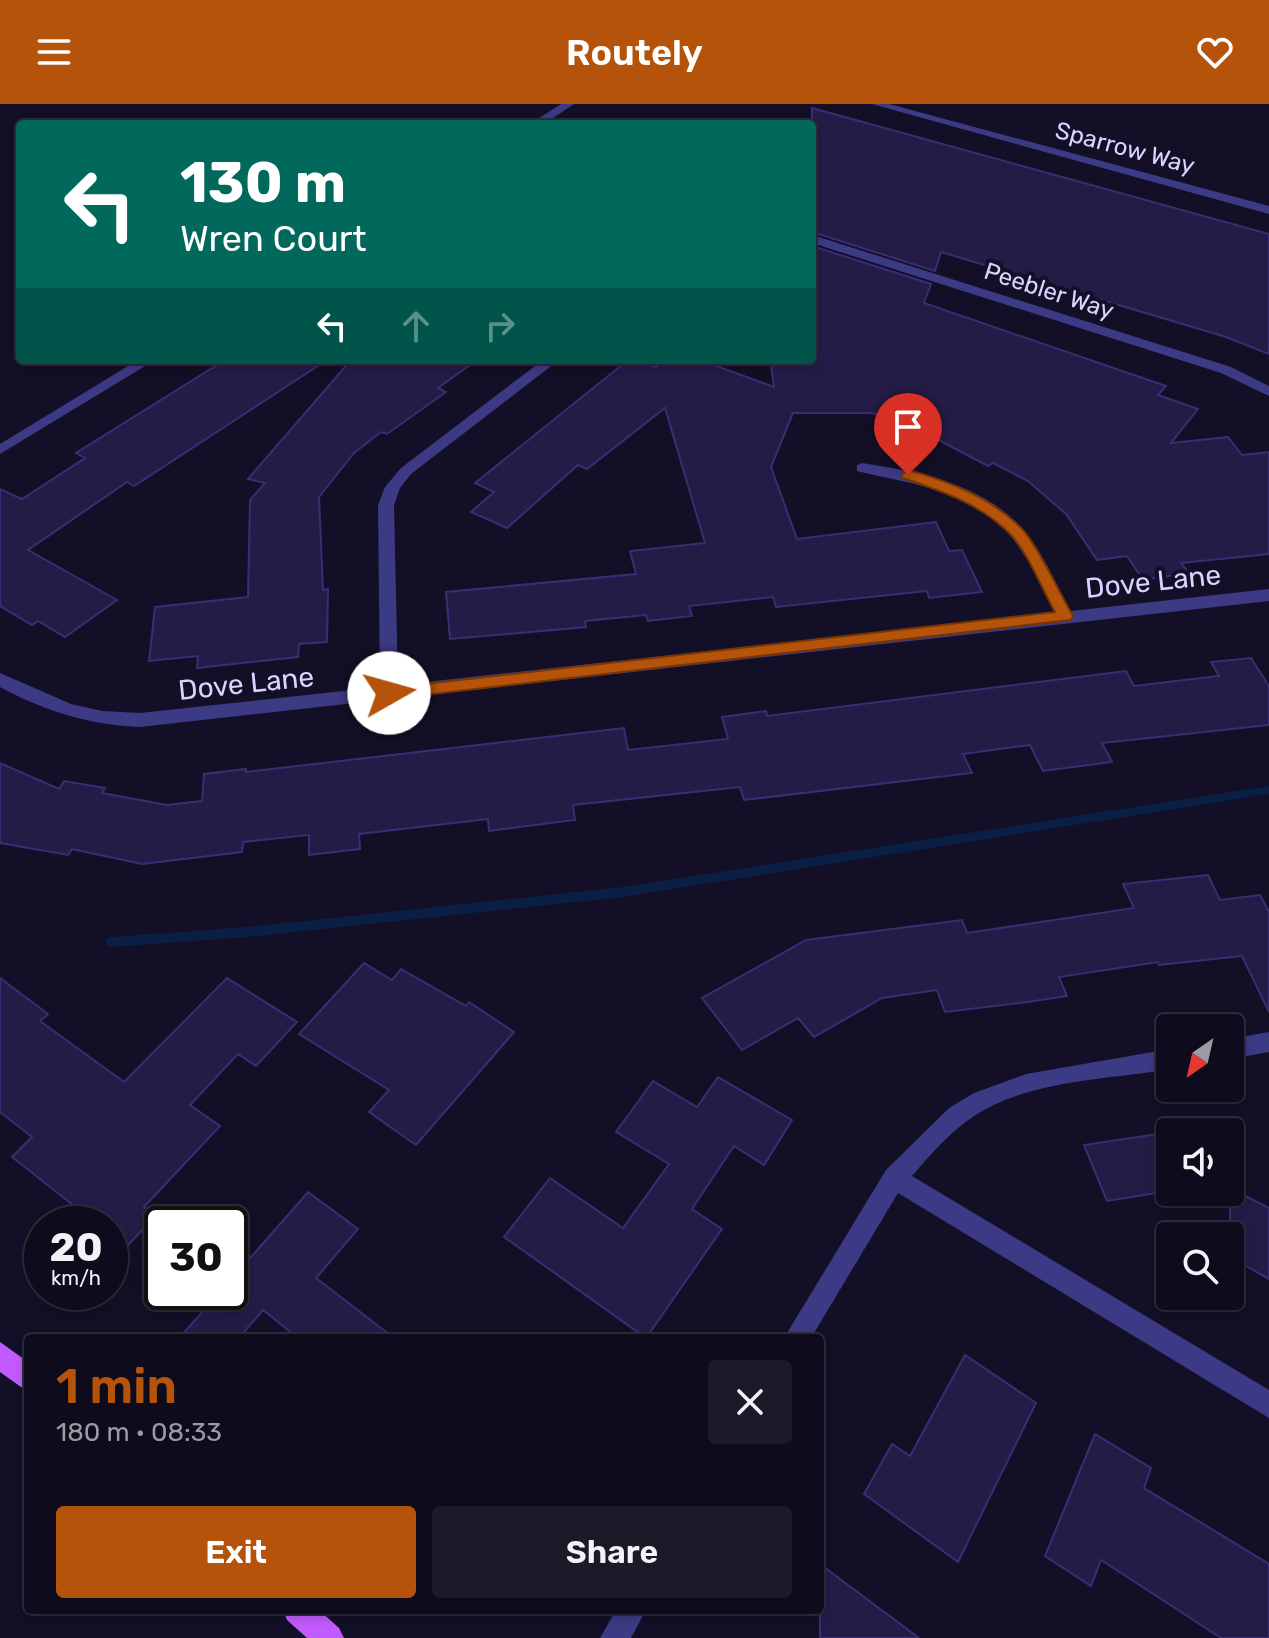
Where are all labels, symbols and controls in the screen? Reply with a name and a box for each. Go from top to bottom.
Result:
icon: menu [32,30,76,74]
icon: heart [1193,30,1237,74]
text: Routely [566,31,703,74]
street label: Sparrow Way [1052,116,1198,180]
text: 130 m [180,150,346,216]
icon: left [48,152,152,256]
text: Wren Court [180,217,367,260]
street label: Peebler Way [981,257,1117,325]
icon: left [310,304,354,348]
icon: ahead [394,304,438,348]
icon: right [478,304,522,348]
pin [874,393,942,475]
icon: arrive [886,405,930,449]
street label: Dove Lane [1084,558,1223,605]
position arrow [347,651,431,735]
street label: Dove Lane [177,660,316,707]
north arrow [1156,1014,1244,1102]
map controls [1156,1014,1244,1310]
button: sound [1156,1118,1244,1206]
speed limit sign: 30 [144,1206,248,1310]
button: search [1156,1222,1244,1310]
text: 20 [49,1224,103,1271]
text: km/h [51,1266,101,1290]
text: 1 min [56,1358,177,1415]
button: close [708,1360,792,1444]
text: 180 m · 08:33 [56,1417,222,1448]
button: Exit [56,1506,416,1598]
button: Share [432,1506,792,1598]

